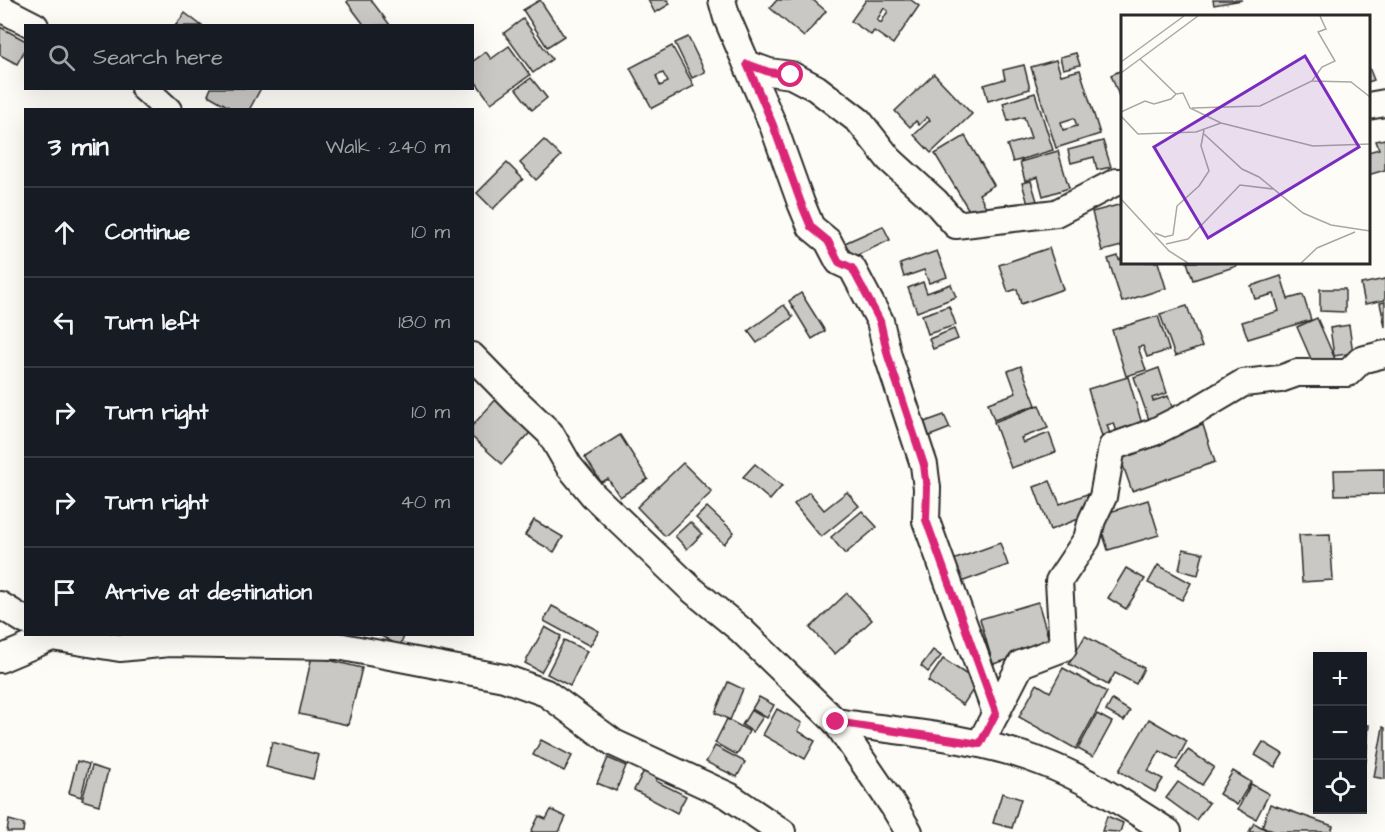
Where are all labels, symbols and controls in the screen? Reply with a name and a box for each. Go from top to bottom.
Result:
inset map [1121,15,1370,264]
search box [24,24,474,90]
icon: search [45,41,78,74]
text: Search here [93,42,223,73]
route start [777,61,803,87]
text: 3 min [48,129,109,165]
text: Walk · 240 m [326,133,450,161]
icon: ahead [48,216,81,249]
text: Continue [105,217,190,248]
text: 10 m [411,218,450,246]
icon: left [48,306,81,339]
text: Turn left [105,307,199,338]
text: 180 m [398,308,450,336]
icon: right [48,396,81,429]
text: Turn right [105,397,208,428]
text: 10 m [411,398,450,426]
icon: right [48,486,81,519]
text: Turn right [105,487,208,518]
text: 40 m [400,488,450,516]
icon: arrive [48,576,81,609]
text: Arrive at destination [105,577,312,608]
map controls [1313,652,1367,814]
button: + [1313,652,1367,706]
button: − [1313,706,1367,760]
route end [822,708,848,734]
button: locate [1313,760,1367,814]

